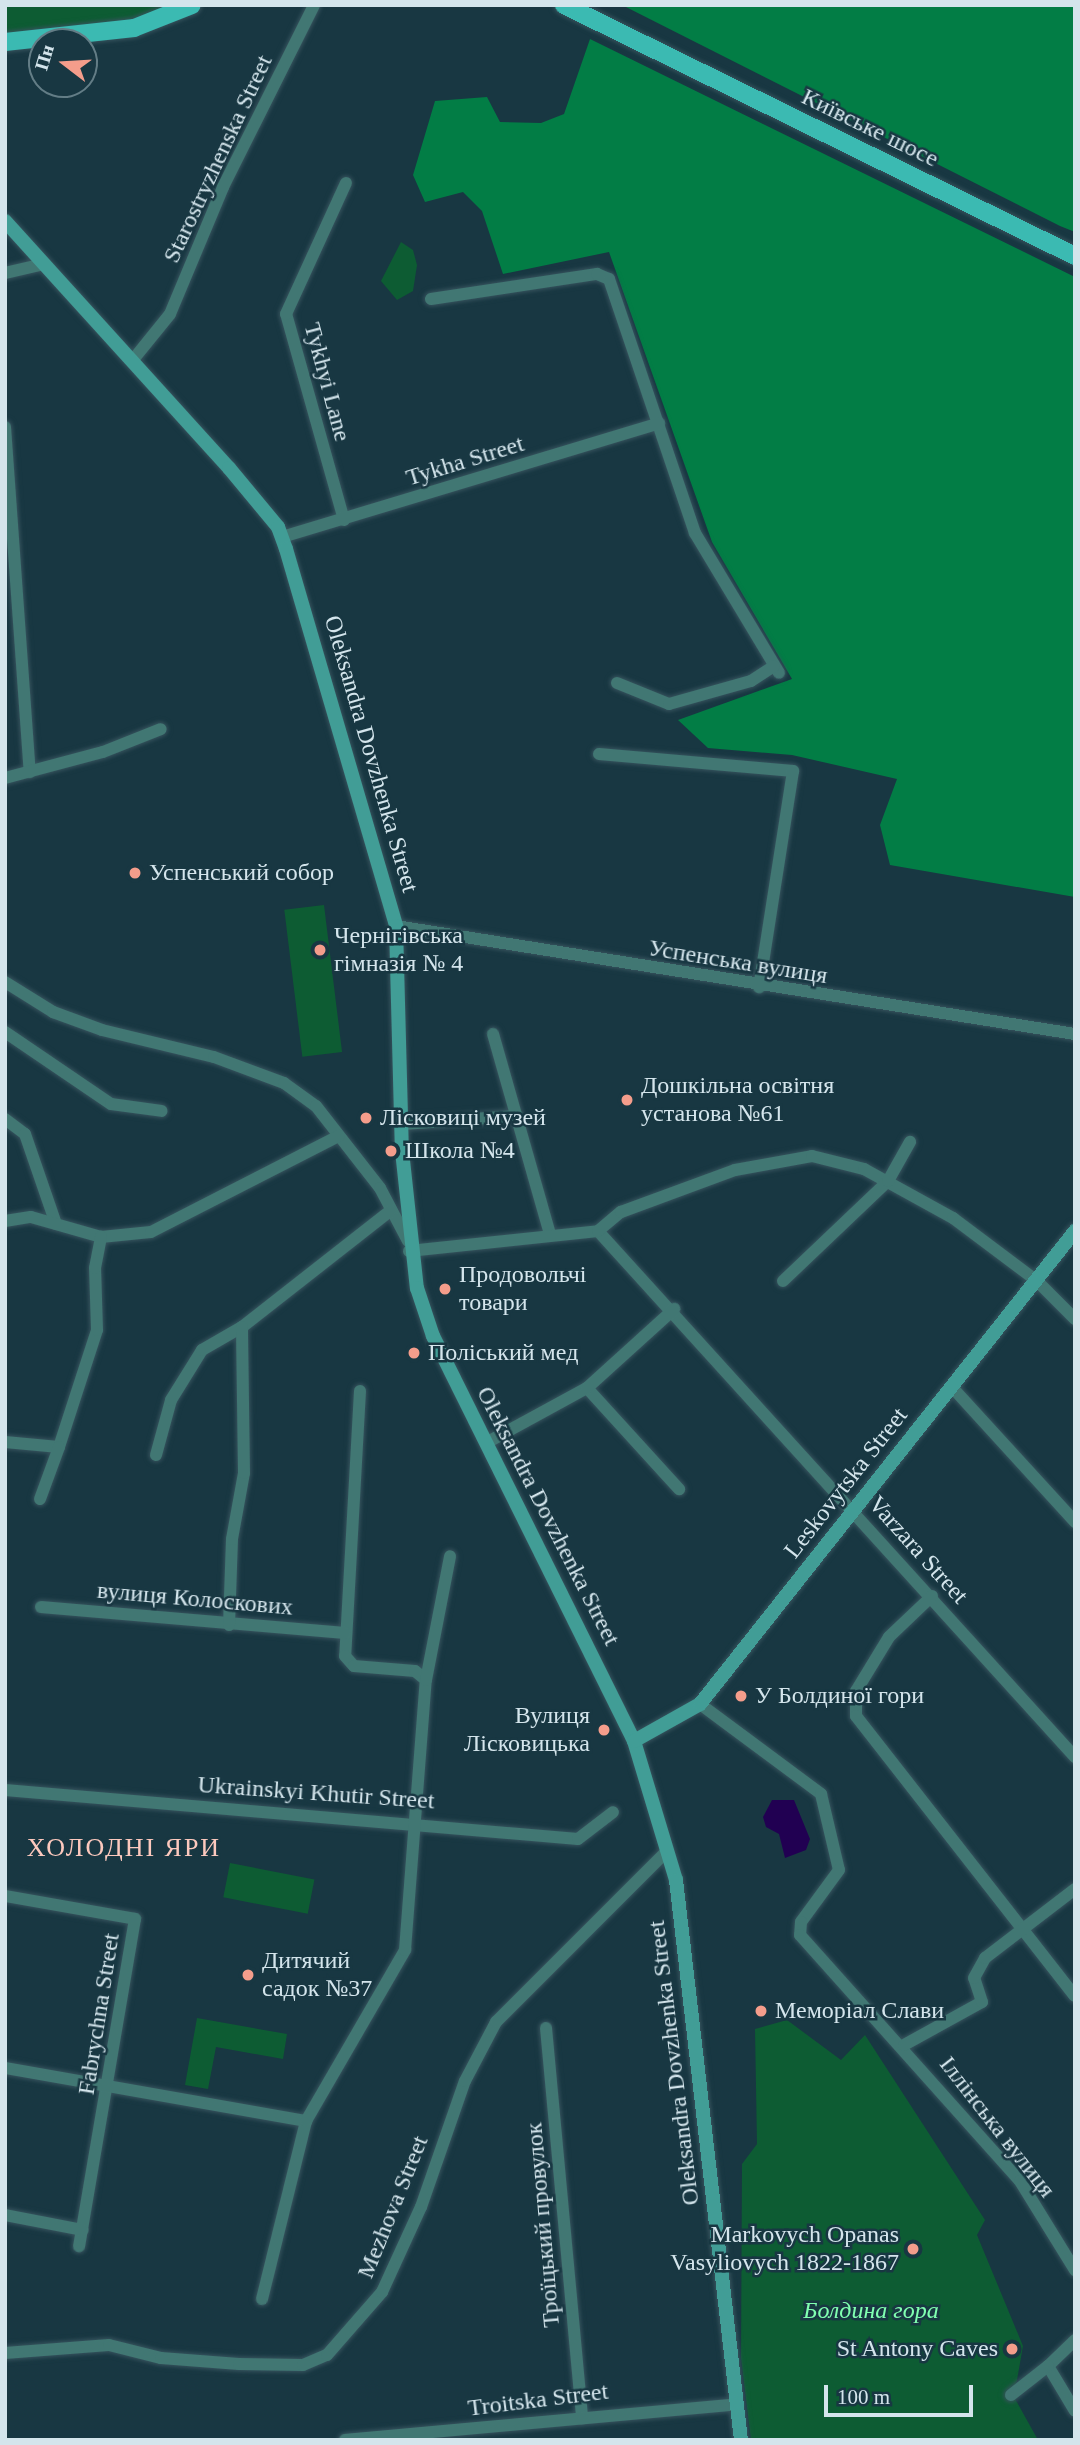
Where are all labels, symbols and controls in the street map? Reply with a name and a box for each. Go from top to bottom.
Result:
north arrow [28,28,98,98]
text: Пн [31,42,58,73]
street label: Starostryzhenska Street [157,51,279,267]
street label: Київське шосе [797,82,943,174]
street label: Tykhyi Lane [297,320,357,444]
street label: Tykha Street [403,429,527,493]
street label: Oleksandra Dovzhenka Street [318,612,424,896]
place label: Успенський собор [149,859,334,887]
marker: Успенський собор [127,865,143,881]
place label: Чернігівська гімназія № 4 [334,922,463,978]
street label: Успенська вулиця [646,934,830,990]
marker: Чернігівська гімназія № 4 [312,942,328,958]
place label: Дошкільна освітня установа №61 [641,1072,834,1128]
marker: Дошкільна освітня установа №61 [619,1092,635,1108]
place label: Лісковиці музей [380,1104,546,1132]
marker: Лісковиці музей [358,1110,374,1126]
place label: Школа №4 [405,1137,515,1165]
marker: Школа №4 [383,1143,399,1159]
place label: Продовольчі товари [459,1261,587,1317]
marker: Продовольчі товари [437,1281,453,1297]
place label: Поліський мед [428,1339,578,1367]
marker: Поліський мед [406,1345,422,1361]
street label: Oleksandra Dovzhenka Street [470,1382,626,1650]
street label: Leskovytska Street [778,1402,914,1564]
street label: Varzara Street [862,1490,974,1610]
street label: вулиця Колоскових [96,1576,294,1622]
place label: У Болдиної гори [755,1682,924,1710]
marker: У Болдиної гори [733,1688,749,1704]
place label: Вулиця Лісковицька [464,1702,590,1758]
marker: Вулиця Лісковицька [596,1722,612,1738]
street label: Ukrainskyi Khutir Street [197,1770,435,1816]
district label: ХОЛОДНІ ЯРИ [28,1832,220,1864]
street label: Oleksandra Dovzhenka Street [642,1919,706,2207]
street label: Fabrychna Street [72,1931,126,2097]
place label: Дитячий садок №37 [262,1947,372,2003]
marker: Дитячий садок №37 [240,1967,256,1983]
place label: Меморіал Слави [775,1997,944,2025]
marker: Меморіал Слави [753,2003,769,2019]
street label: Іллінська вулиця [933,2051,1061,2203]
street label: Троїцький провулок [520,2121,566,2329]
street label: Mezhova Street [351,2131,435,2283]
place label: Markovych Opanas Vasyliovych 1822-1867 [670,2221,899,2277]
marker: Markovych Opanas Vasyliovych 1822-1867 [905,2241,921,2257]
park label: Болдина гора [803,2297,939,2325]
place label: St Antony Caves [835,2335,998,2363]
marker: St Antony Caves [1004,2341,1020,2357]
scale bar [828,2372,977,2416]
street label: Troitska Street [466,2377,610,2423]
text: 100 m [837,2385,890,2409]

